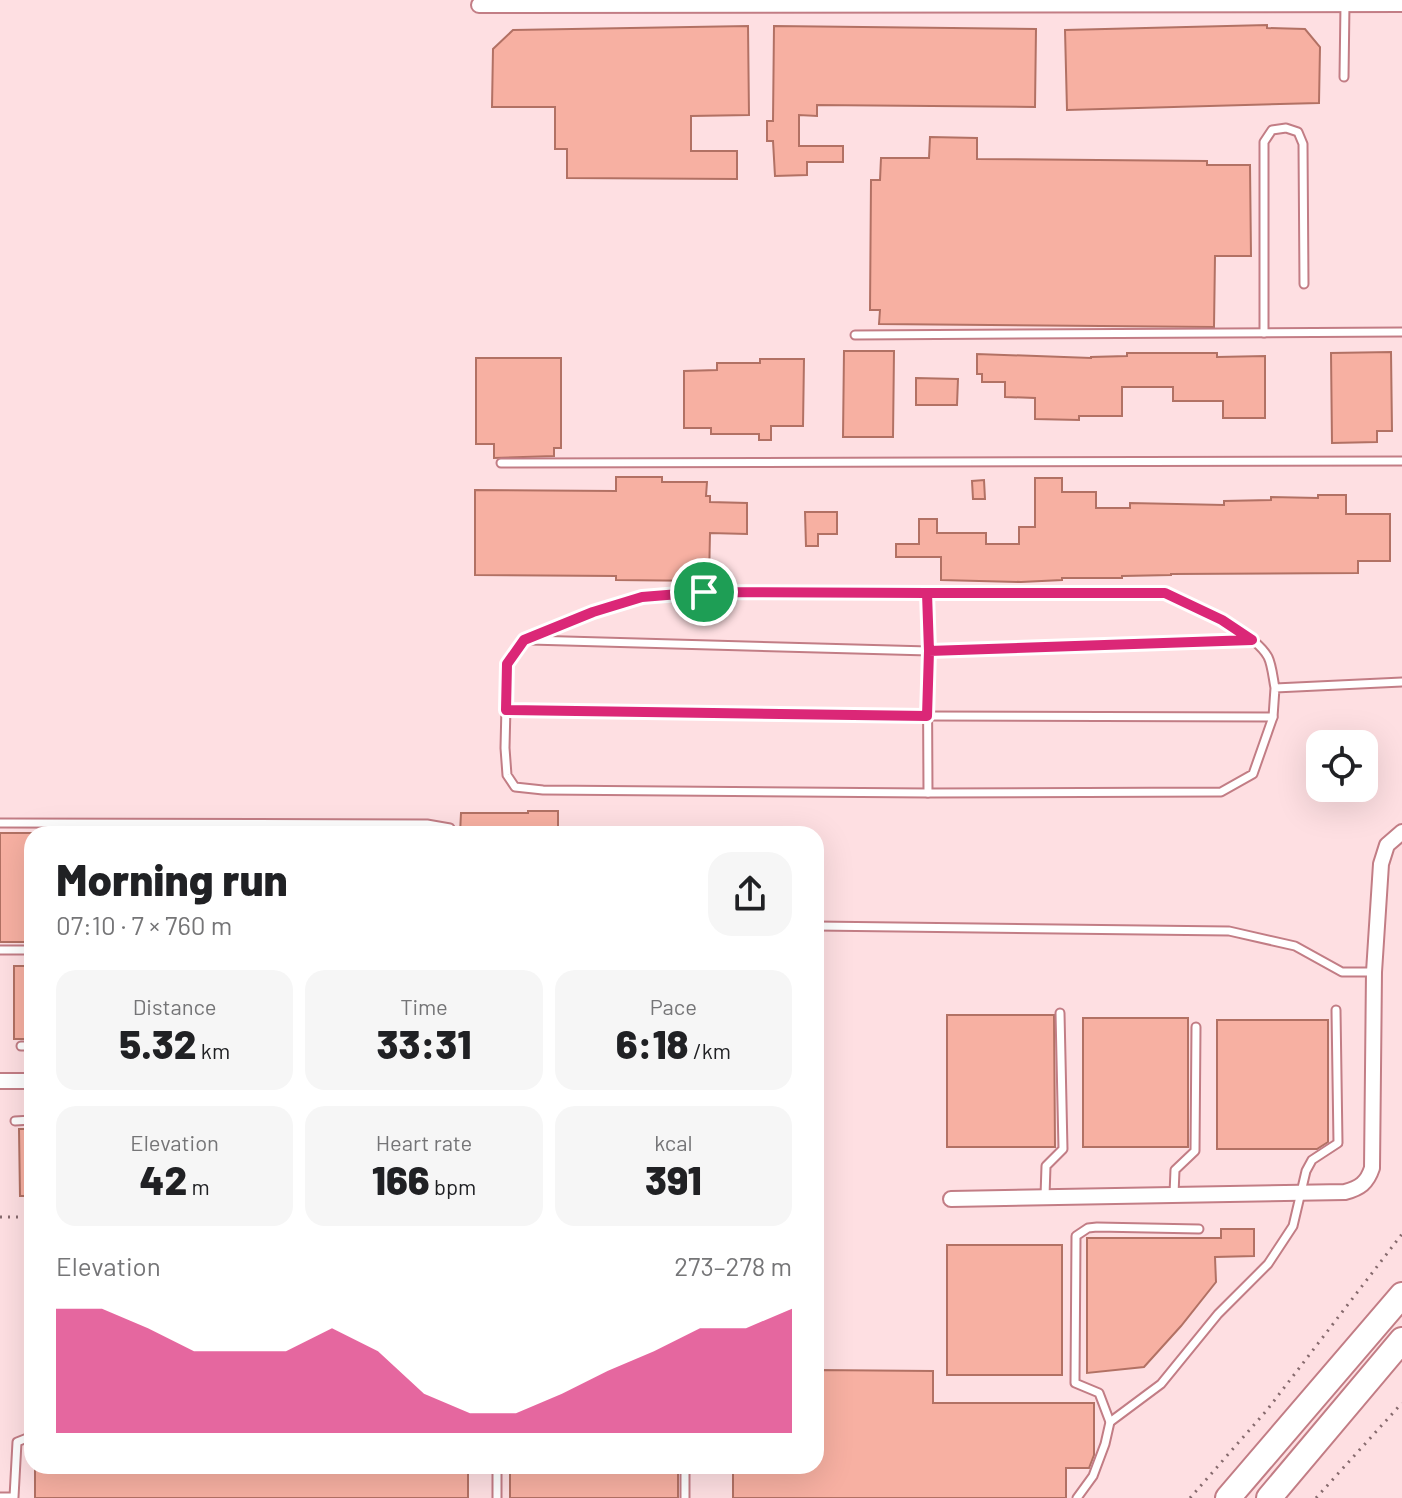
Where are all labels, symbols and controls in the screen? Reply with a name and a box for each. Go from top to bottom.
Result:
pin [670,558,738,626]
icon: arrive [682,570,726,614]
map controls [1306,730,1378,802]
button: locate [1306,730,1378,802]
text: Morning run [56,852,288,905]
button: share [708,852,792,936]
text: 07:10 · 7 × 760 m [56,909,232,940]
text: Distance [133,993,217,1019]
text: Time [400,993,448,1019]
text: Pace [650,993,697,1019]
text: 5.32 [119,1019,196,1067]
text: 33:31 [377,1019,471,1067]
text: 6:18 [616,1019,689,1067]
text: km [196,1037,230,1063]
text: /km [689,1037,731,1063]
text: Elevation [130,1129,219,1155]
text: Heart rate [376,1129,472,1155]
text: kcal [654,1129,693,1155]
text: 42 [140,1155,187,1203]
text: 166 [372,1155,430,1203]
text: 391 [645,1155,702,1203]
text: m [187,1173,210,1199]
text: bpm [430,1173,476,1199]
text: Elevation [56,1250,161,1281]
text: 273–278 m [674,1250,792,1281]

